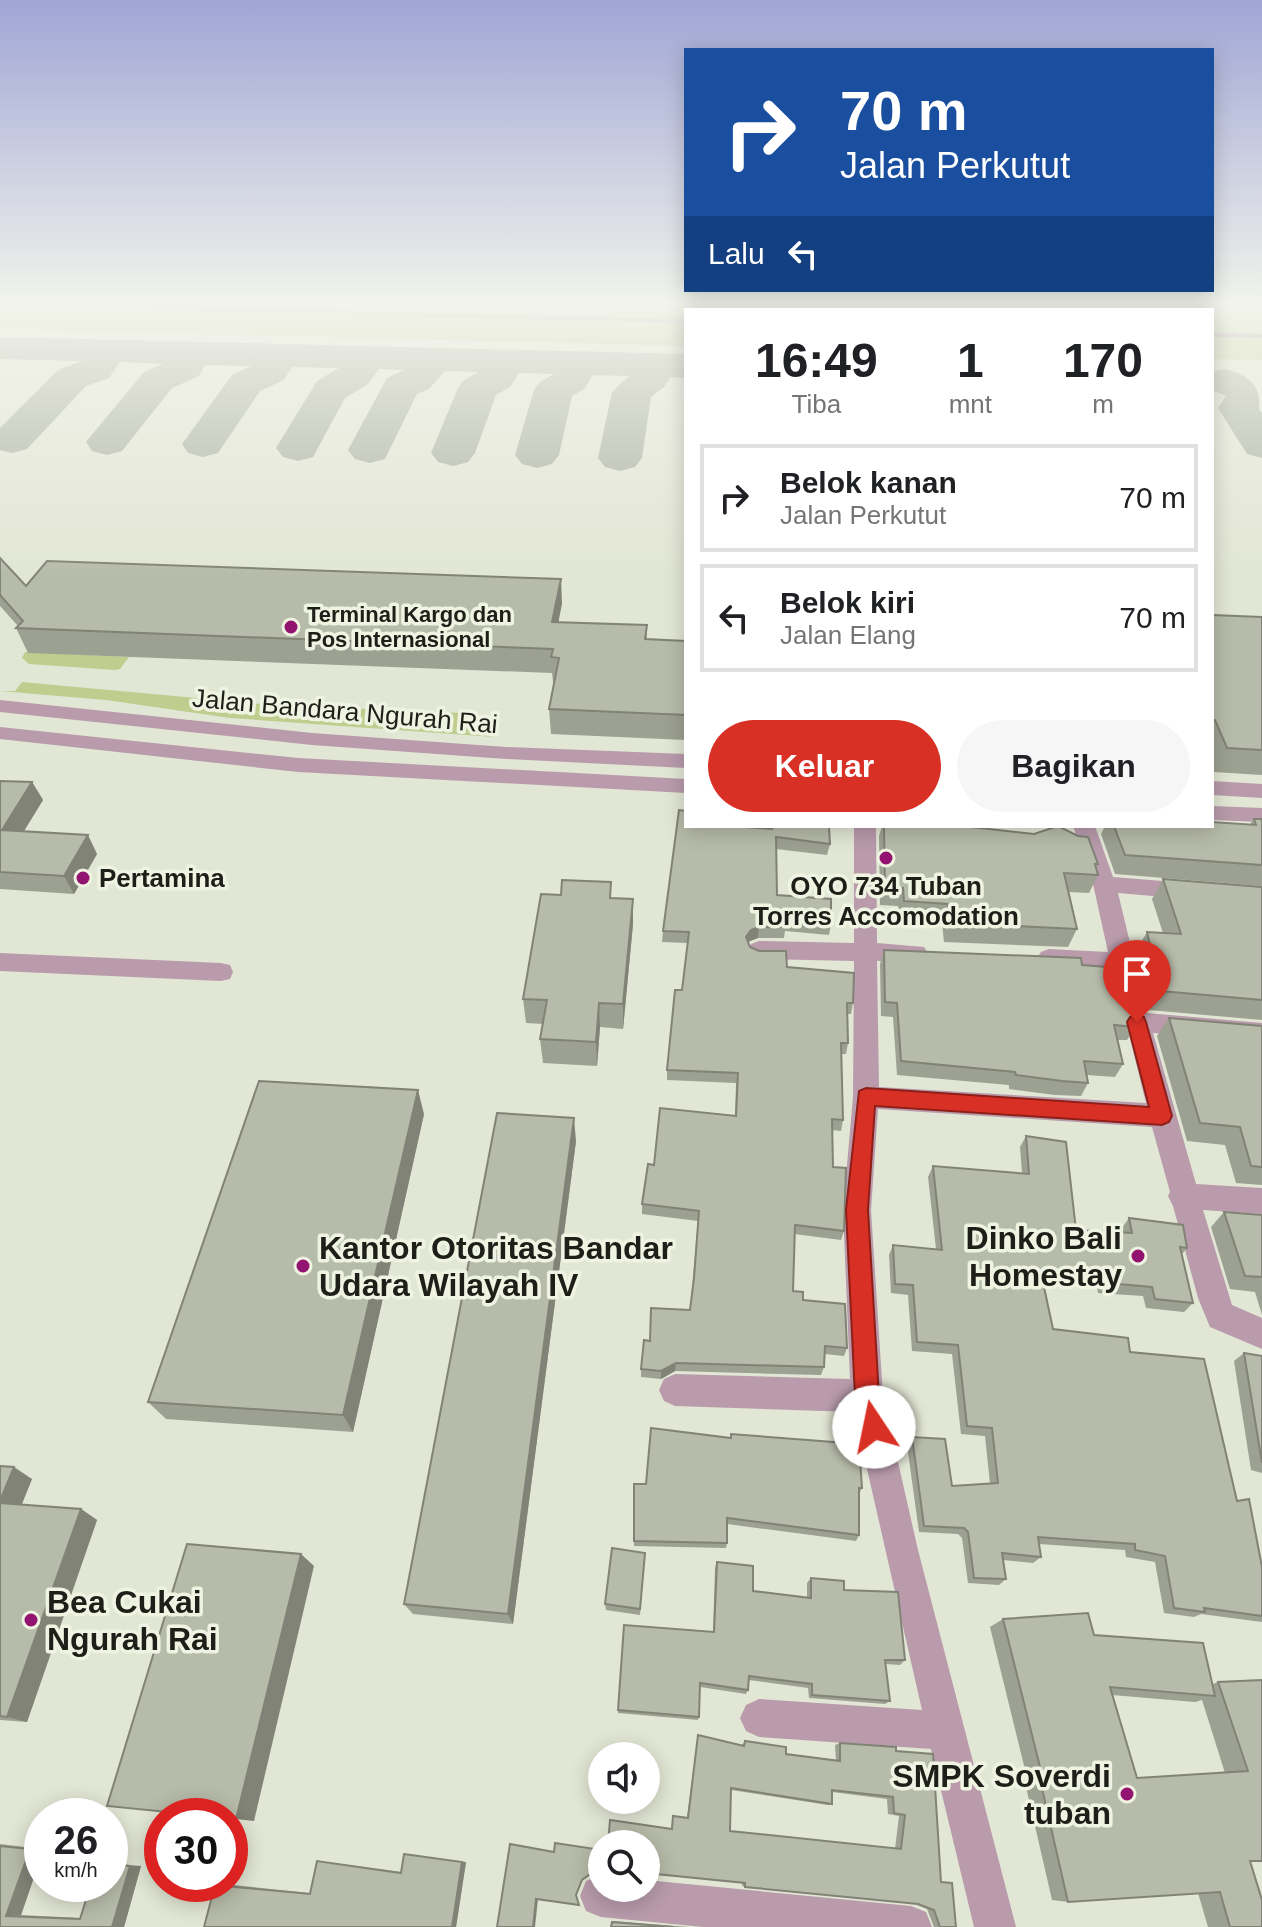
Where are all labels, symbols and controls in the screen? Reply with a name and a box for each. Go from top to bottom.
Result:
text: 70 m [840,79,968,142]
icon: right [708,80,812,184]
text: Jalan Perkutut [840,145,1070,186]
icon: left [781,232,825,276]
text: Lalu [708,237,765,270]
text: 16:49 [755,334,878,387]
text: 1 [957,334,984,387]
text: 170 [1063,334,1143,387]
text: Tiba [792,389,841,419]
text: mnt [949,389,992,419]
text: m [1092,389,1114,419]
text: Belok kanan [780,466,957,499]
icon: right [712,476,756,520]
text: 70 m [1119,481,1186,514]
text: Jalan Perkutut [780,500,946,530]
text: Belok kiri [780,586,915,619]
icon: left [712,596,756,640]
text: 70 m [1119,601,1186,634]
place label: Terminal Kargo dan Pos Internasional [307,602,512,652]
marker: Terminal Kargo dan Pos Internasional [282,618,300,636]
text: Jalan Elang [780,620,916,650]
street label: Jalan Bandara Ngurah Rai [191,683,499,739]
button: Keluar [708,720,941,812]
button: Bagikan [957,720,1190,812]
marker: OYO 734 Tuban Torres Accomodation [877,849,895,867]
place label: Pertamina [99,863,225,893]
marker: Pertamina [74,869,92,887]
place label: OYO 734 Tuban Torres Accomodation [753,871,1019,931]
pin [1103,940,1171,1022]
icon: arrive [1115,952,1159,996]
place label: Dinko Bali Homestay [966,1220,1122,1293]
place label: Kantor Otoritas Bandar Udara Wilayah IV [319,1230,673,1303]
marker: Dinko Bali Homestay [1129,1247,1147,1265]
marker: Kantor Otoritas Bandar Udara Wilayah IV [294,1257,312,1275]
position arrow [832,1385,916,1469]
place label: Bea Cukai Ngurah Rai [47,1584,218,1657]
marker: Bea Cukai Ngurah Rai [22,1611,40,1629]
map controls [588,1742,660,1902]
button: sound [588,1742,660,1814]
place label: SMPK Soverdi tuban [892,1758,1111,1831]
marker: SMPK Soverdi tuban [1118,1785,1136,1803]
speed limit sign: 30 [144,1798,248,1902]
text: 26 [54,1818,98,1862]
button: search [588,1830,660,1902]
text: km/h [54,1859,98,1881]

